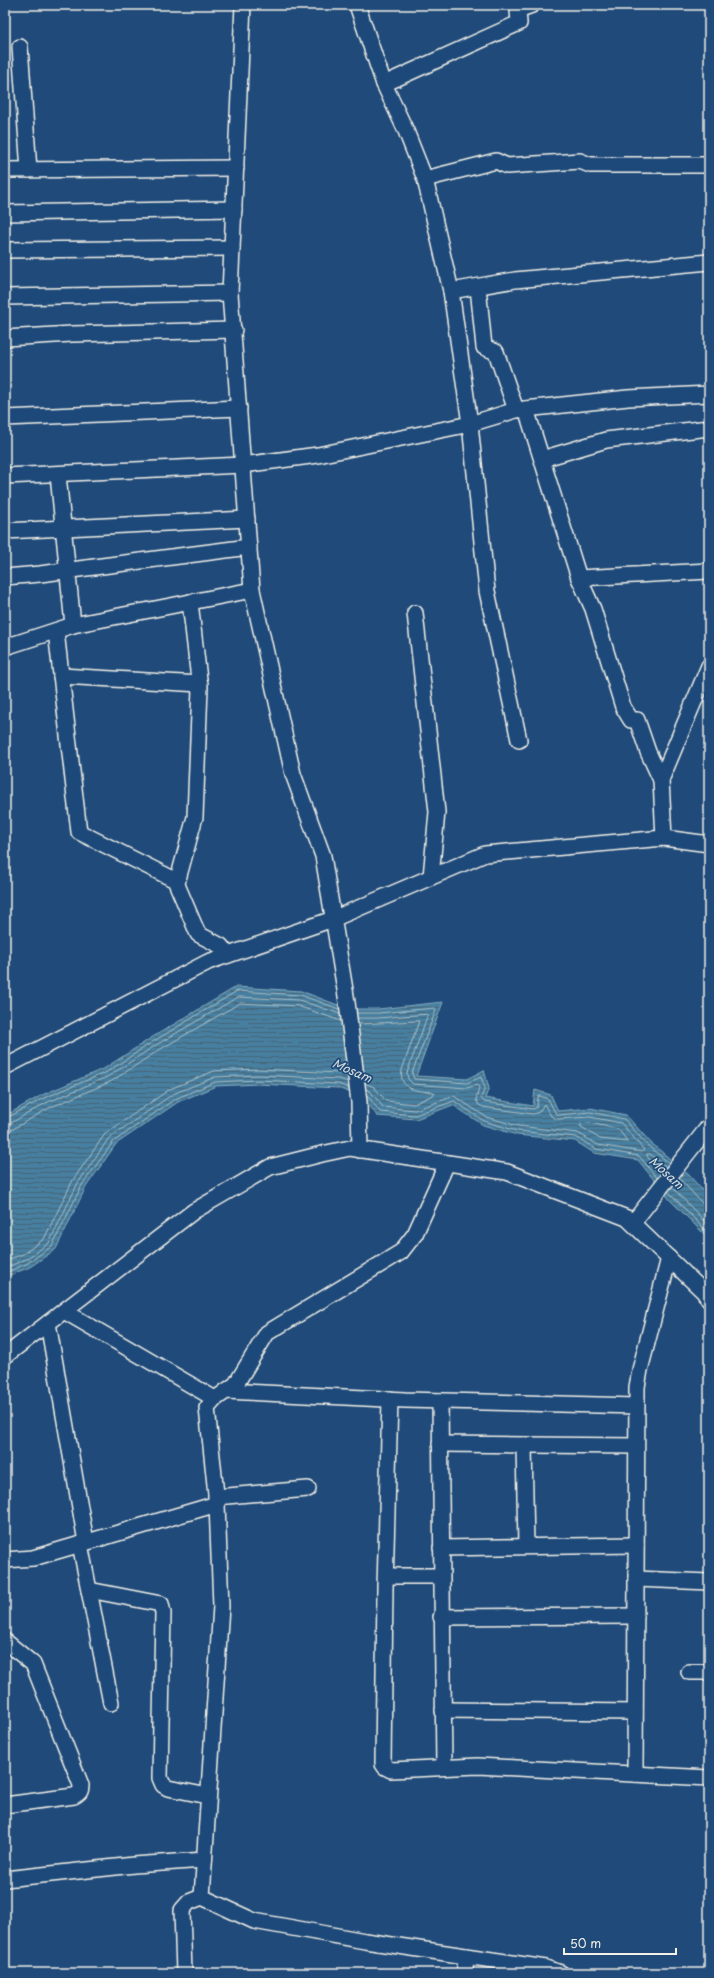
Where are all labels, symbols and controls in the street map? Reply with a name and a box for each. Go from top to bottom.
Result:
water label: Mosam [330,1054,375,1087]
water label: Mosam [645,1152,688,1193]
scale bar [564,1930,676,1956]
text: 50 m [570,1934,601,1952]

